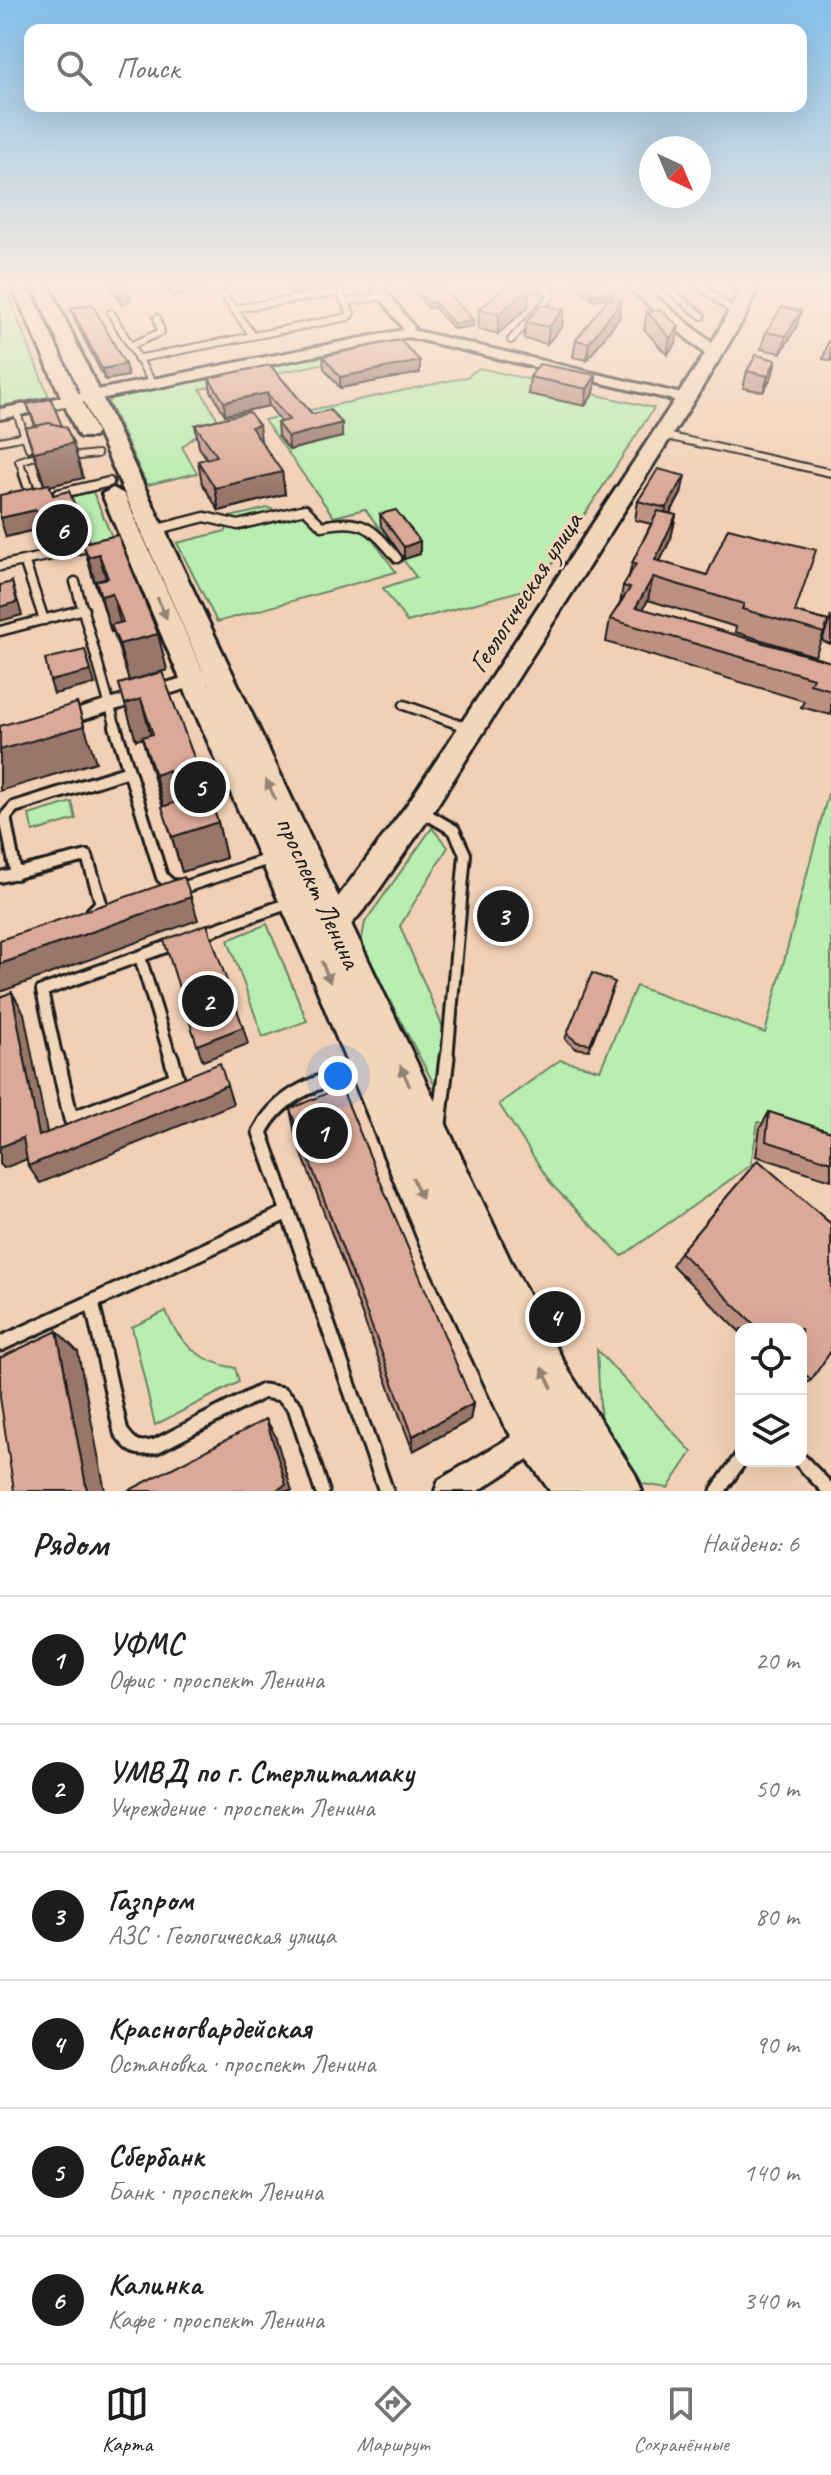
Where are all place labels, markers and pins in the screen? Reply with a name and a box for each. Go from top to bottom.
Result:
pin: 6 [36,500,88,560]
pin: 5 [174,757,226,817]
pin: 3 [477,886,529,946]
pin: 2 [182,971,234,1031]
pin: 1 [296,1103,348,1163]
pin: 4 [529,1287,581,1347]

